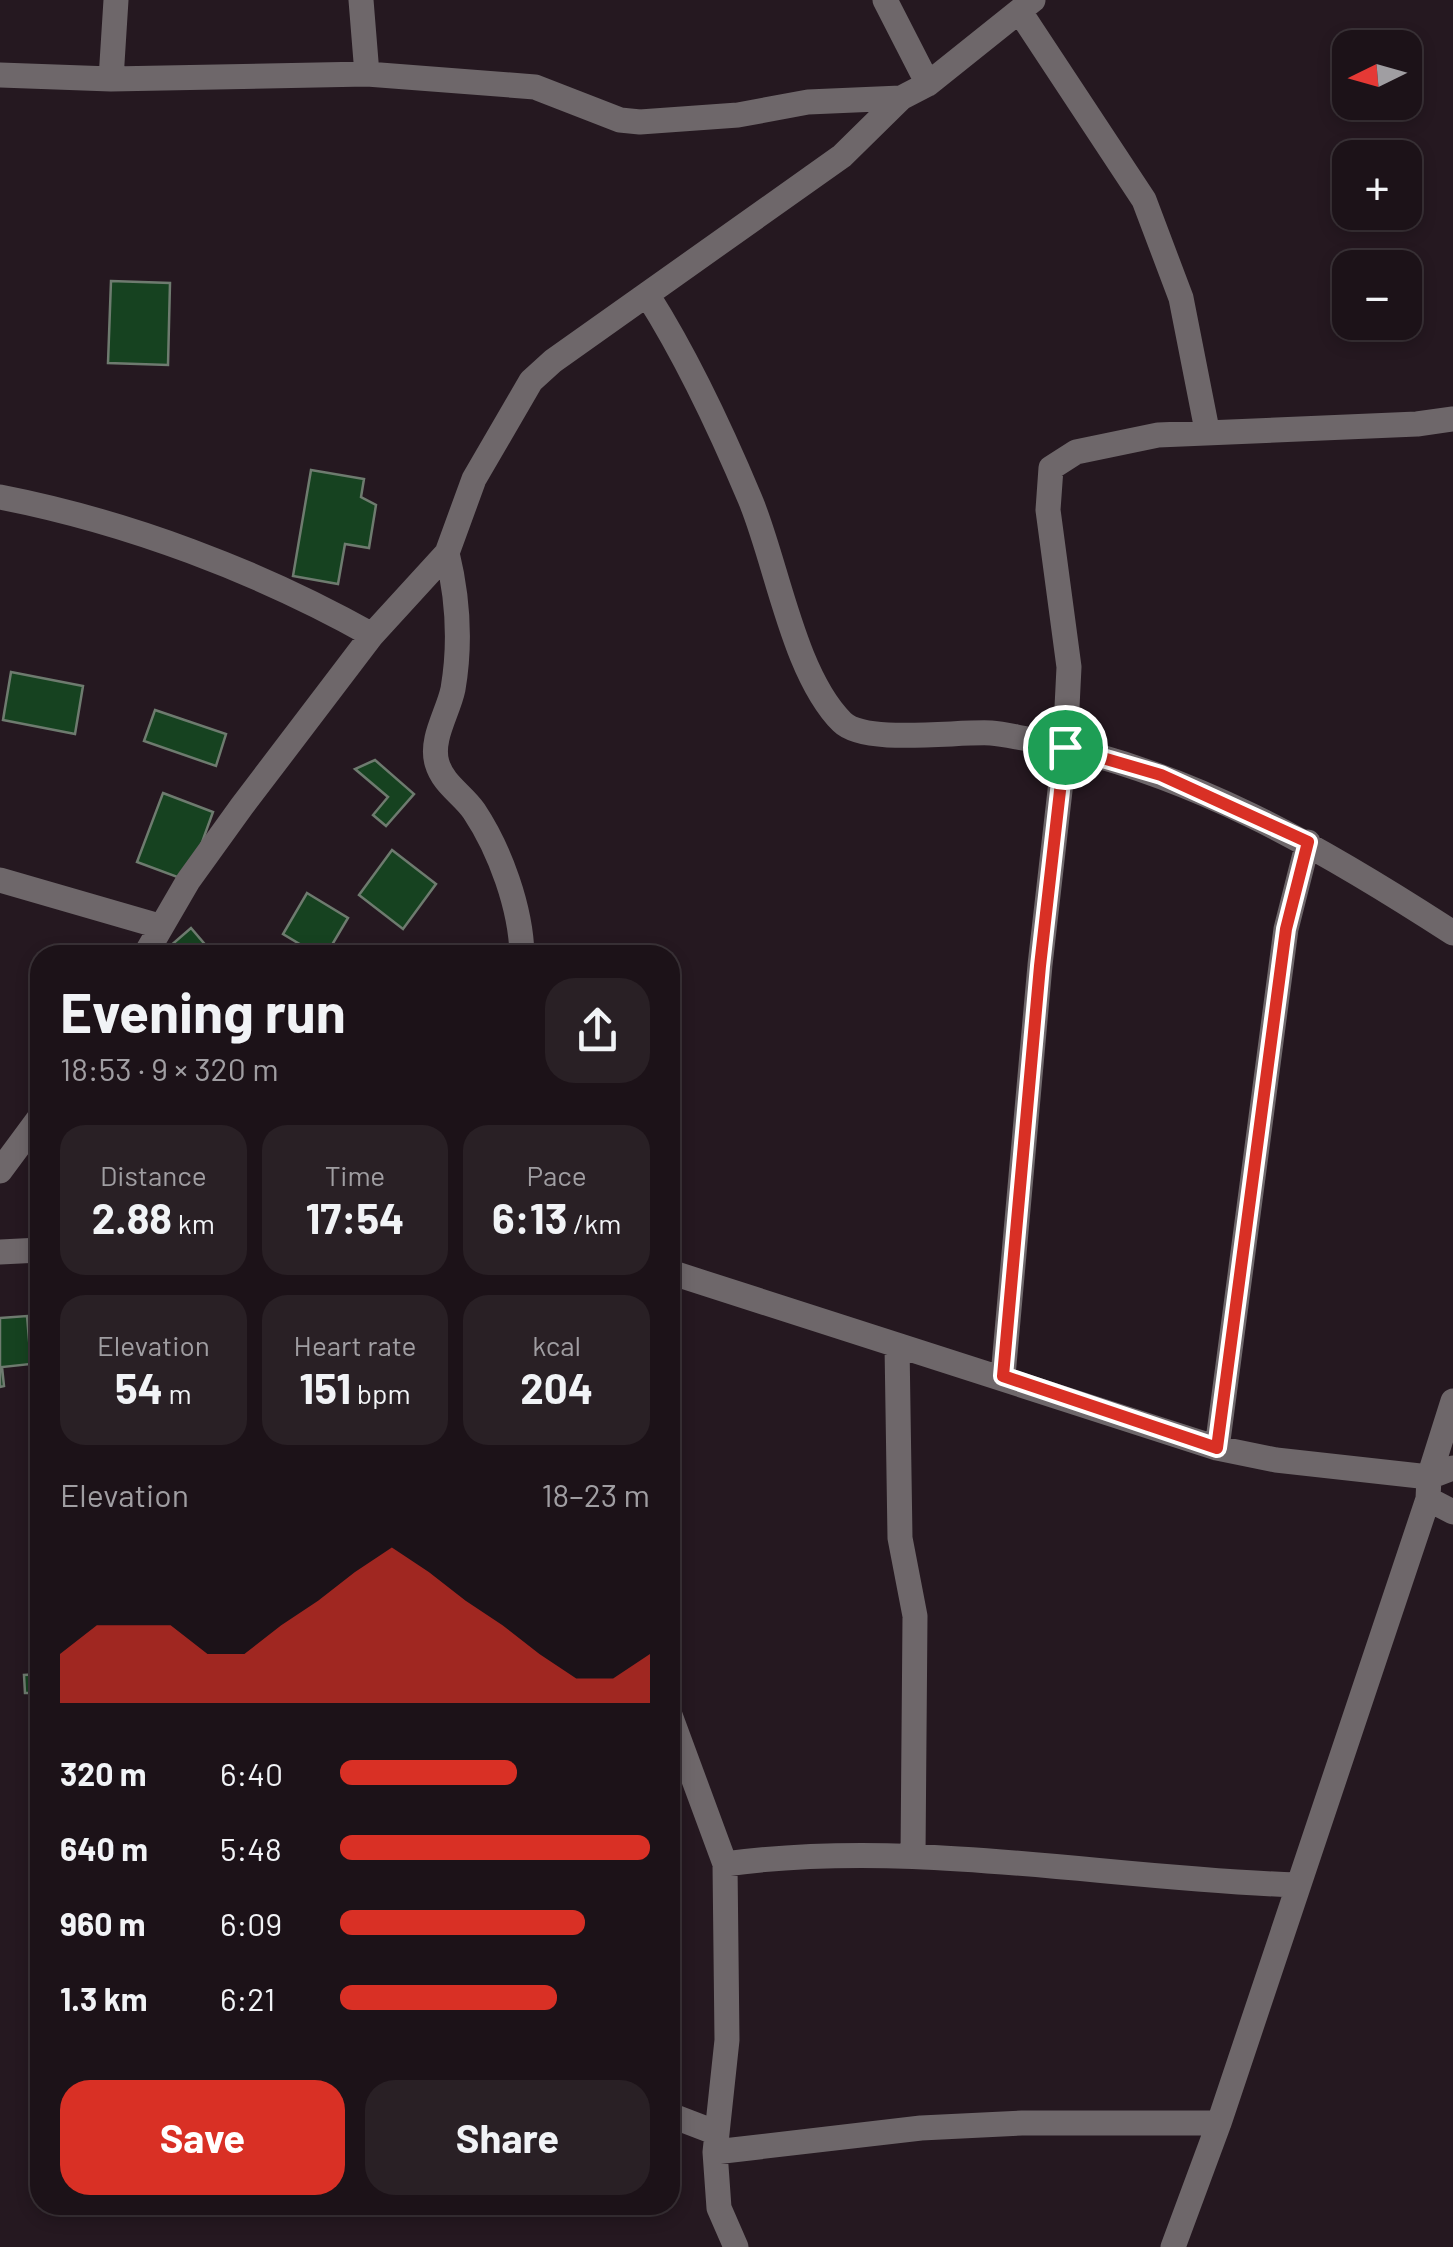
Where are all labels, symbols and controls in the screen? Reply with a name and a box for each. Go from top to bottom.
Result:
north arrow [1332,30,1422,120]
map controls [1332,30,1422,340]
button: + [1332,140,1422,230]
button: − [1332,250,1422,340]
pin [1023,705,1108,790]
icon: arrive [1038,720,1093,775]
text: Evening run [60,978,346,1044]
button: share [545,978,650,1083]
text: 18:53 · 9 × 320 m [60,1049,279,1087]
text: Distance [100,1158,207,1192]
text: Time [325,1158,385,1192]
text: Pace [527,1158,587,1192]
text: 2.88 [92,1192,172,1242]
text: 17:54 [305,1192,405,1242]
text: 6:13 [492,1192,567,1242]
text: km [172,1206,215,1240]
text: /km [567,1206,621,1240]
text: Elevation [97,1328,210,1362]
text: Heart rate [294,1328,416,1362]
text: kcal [532,1328,581,1362]
text: 54 [115,1362,163,1412]
text: 151 [299,1362,351,1412]
text: 204 [520,1362,593,1412]
text: m [163,1376,192,1410]
text: bpm [351,1376,411,1410]
text: Elevation [60,1475,189,1513]
text: 18–23 m [541,1475,650,1513]
text: 320 m [60,1754,147,1792]
text: 6:40 [220,1754,283,1792]
text: 640 m [60,1829,148,1867]
text: 5:48 [220,1829,282,1867]
text: 960 m [60,1904,146,1942]
text: 6:09 [220,1904,282,1942]
text: 1.3 km [60,1979,147,2017]
text: 6:21 [220,1979,275,2017]
button: Save [60,2080,345,2195]
button: Share [365,2080,650,2195]

